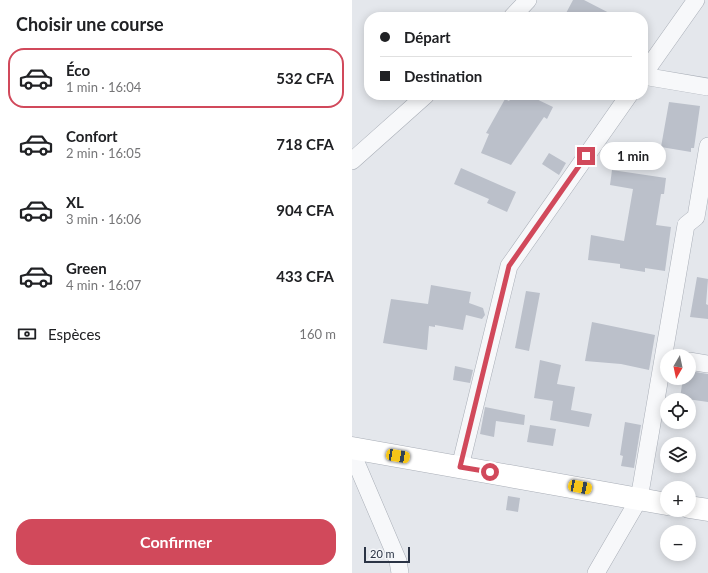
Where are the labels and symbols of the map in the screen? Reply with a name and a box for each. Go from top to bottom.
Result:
callout: 1 min [600,142,666,170]
route end [577,147,595,165]
north arrow [660,349,696,385]
car [385,448,411,464]
route start [481,463,499,481]
car [567,479,593,495]
scale bar [364,545,410,564]

